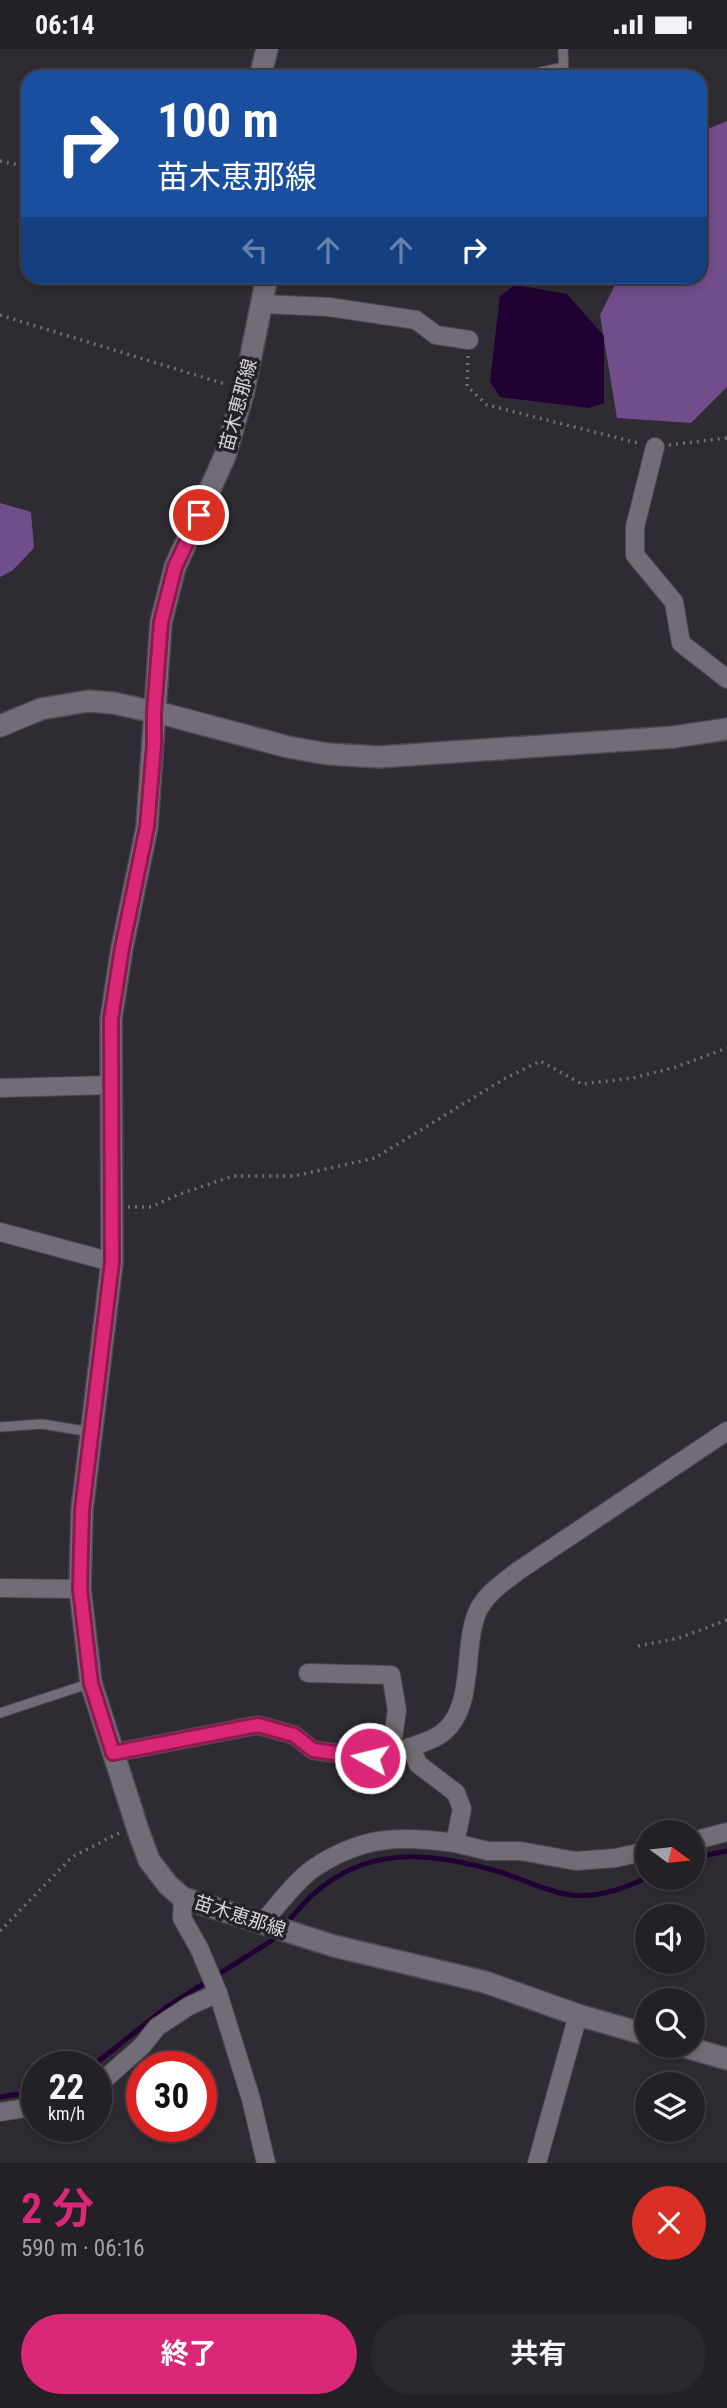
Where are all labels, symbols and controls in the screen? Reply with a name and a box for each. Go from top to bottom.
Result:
text: 06:14 [35,10,95,40]
text: 100 m [157,92,279,149]
icon: right [42,98,133,189]
text: 苗木恵那線 [157,158,317,196]
icon: left [236,231,274,269]
icon: ahead [309,231,347,269]
icon: ahead [382,231,420,269]
icon: right [455,231,493,269]
street label: 苗木恵那線 [215,356,261,454]
pin [169,485,229,545]
icon: arrive [180,496,218,534]
position arrow [333,1721,407,1795]
north arrow [635,1820,705,1890]
map controls [635,1820,705,2142]
street label: 苗木恵那線 [191,1890,289,1942]
button: sound [635,1904,705,1974]
button: search [635,1988,705,2058]
speed limit sign: 30 [126,2051,217,2142]
text: 22 [49,2067,84,2108]
button: layers [635,2072,705,2142]
text: km/h [48,2103,85,2124]
text: 2 分 [21,2184,94,2233]
button: close [632,2186,706,2260]
text: 590 m · 06:16 [21,2235,145,2262]
button: 終了 [21,2314,357,2394]
button: 共有 [371,2314,706,2394]

